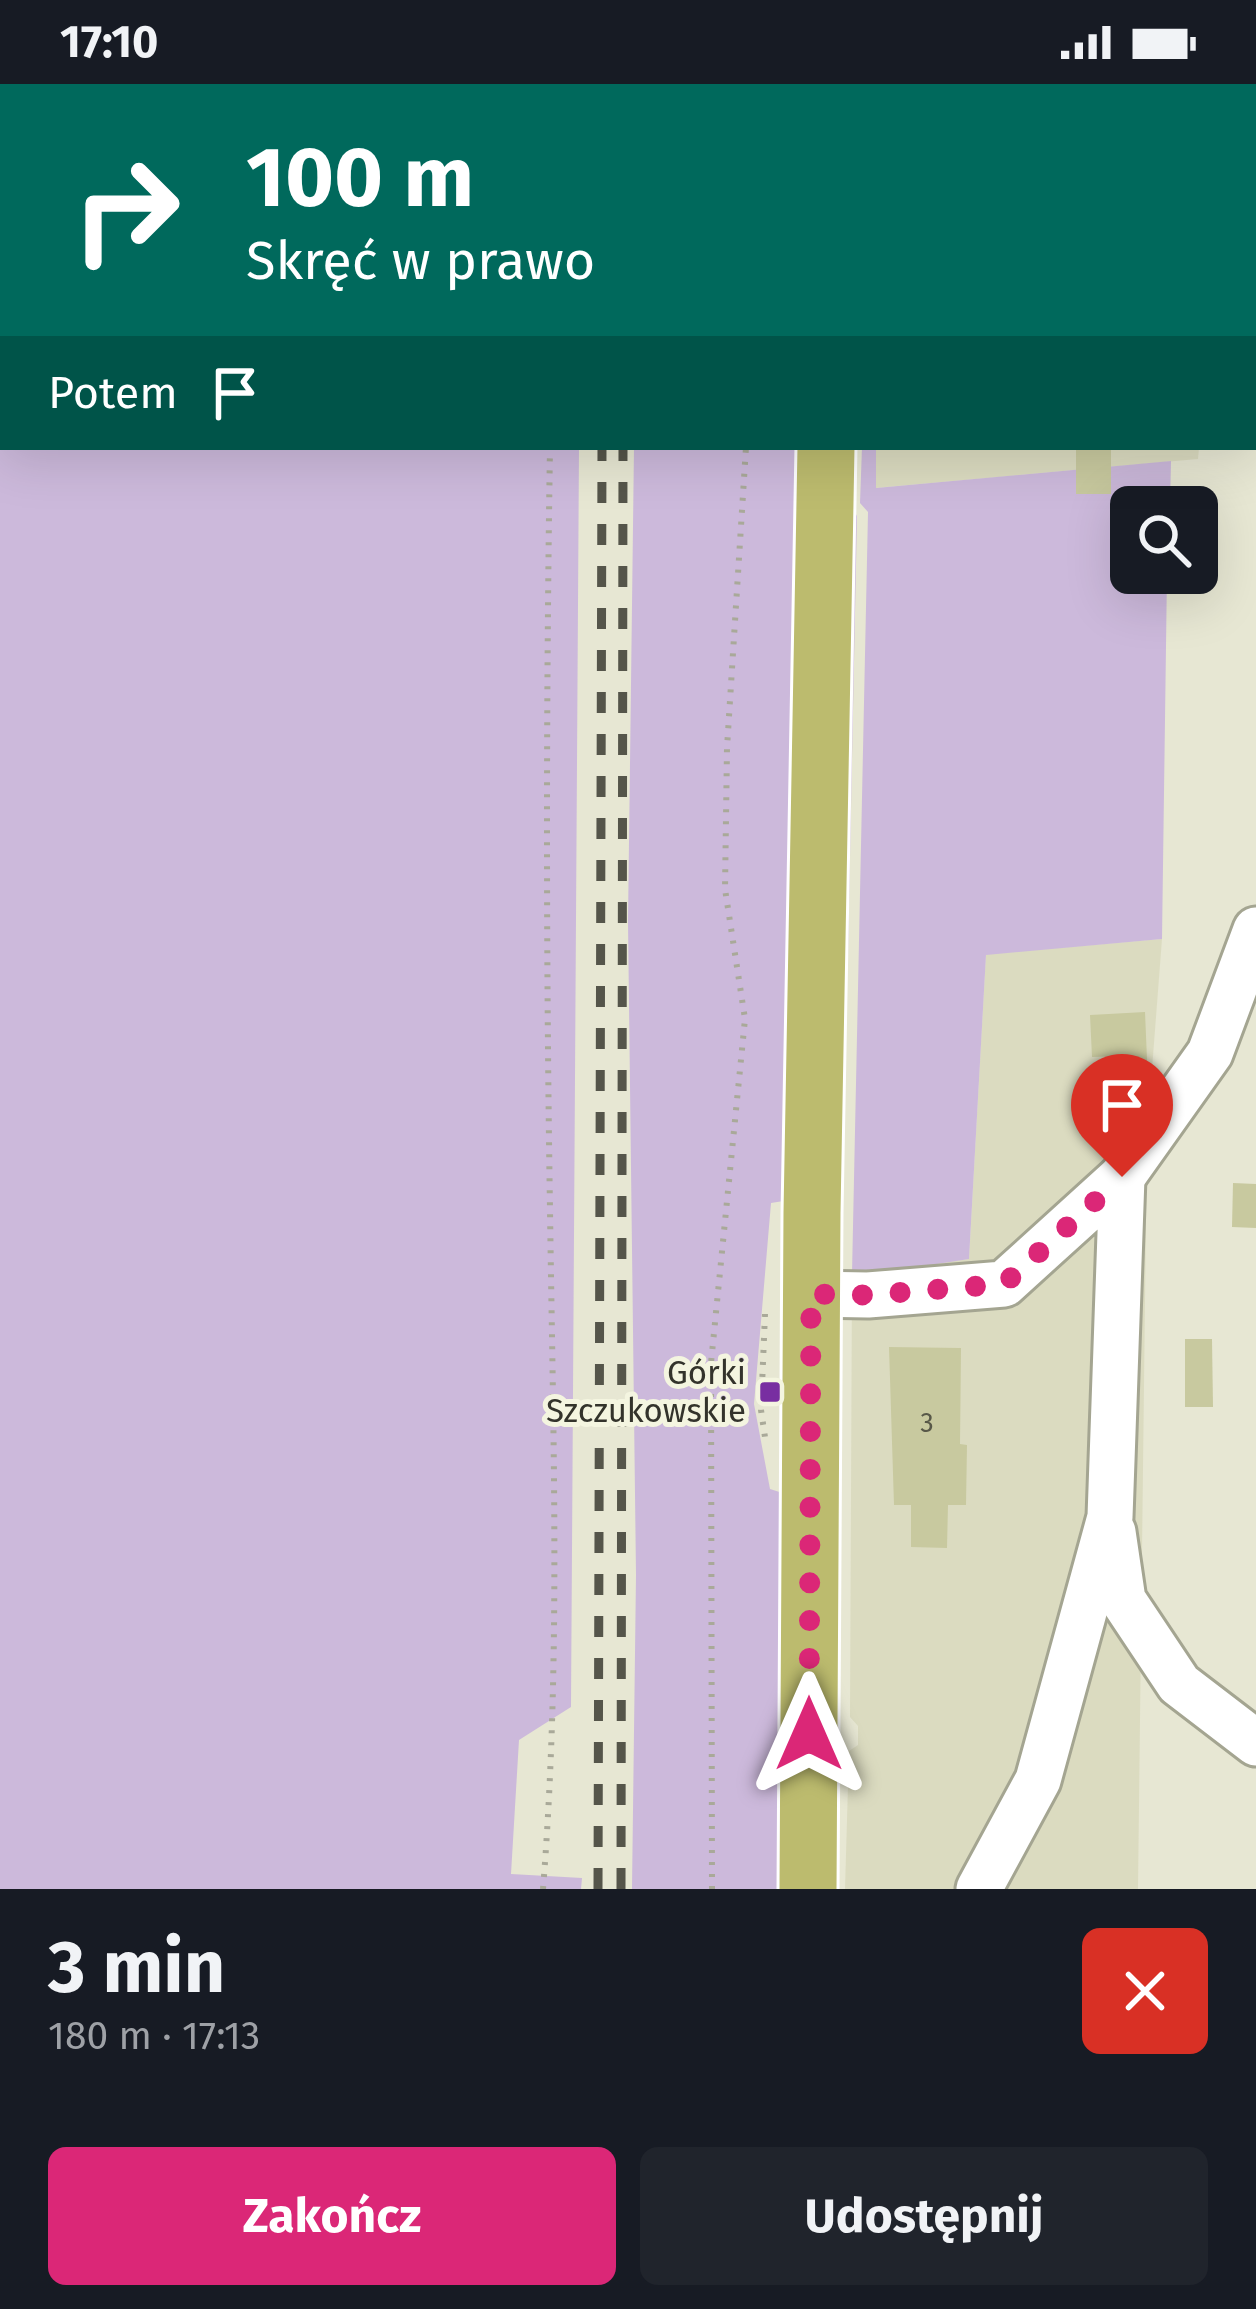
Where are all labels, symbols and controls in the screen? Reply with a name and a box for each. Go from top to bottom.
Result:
text: 17:10 [60,15,158,69]
text: 100 m [246,127,474,228]
icon: right [48,132,204,288]
text: Skręć w prawo [246,229,595,293]
icon: arrive [202,360,268,426]
text: Potem [48,366,178,420]
map controls [1110,486,1218,594]
button: search [1110,486,1218,594]
pin [1071,1054,1173,1177]
icon: arrive [1089,1072,1155,1138]
place label: Górki Szczukowskie [546,1353,746,1431]
marker: Górki Szczukowskie [757,1379,783,1405]
house number: 3 [920,1407,934,1439]
position arrow [746,1671,872,1797]
text: 3 min [48,1925,225,2011]
button: close [1082,1928,1208,2054]
text: 180 m · 17:13 [48,2013,260,2059]
button: Zakończ [48,2147,616,2285]
button: Udostępnij [640,2147,1208,2285]

